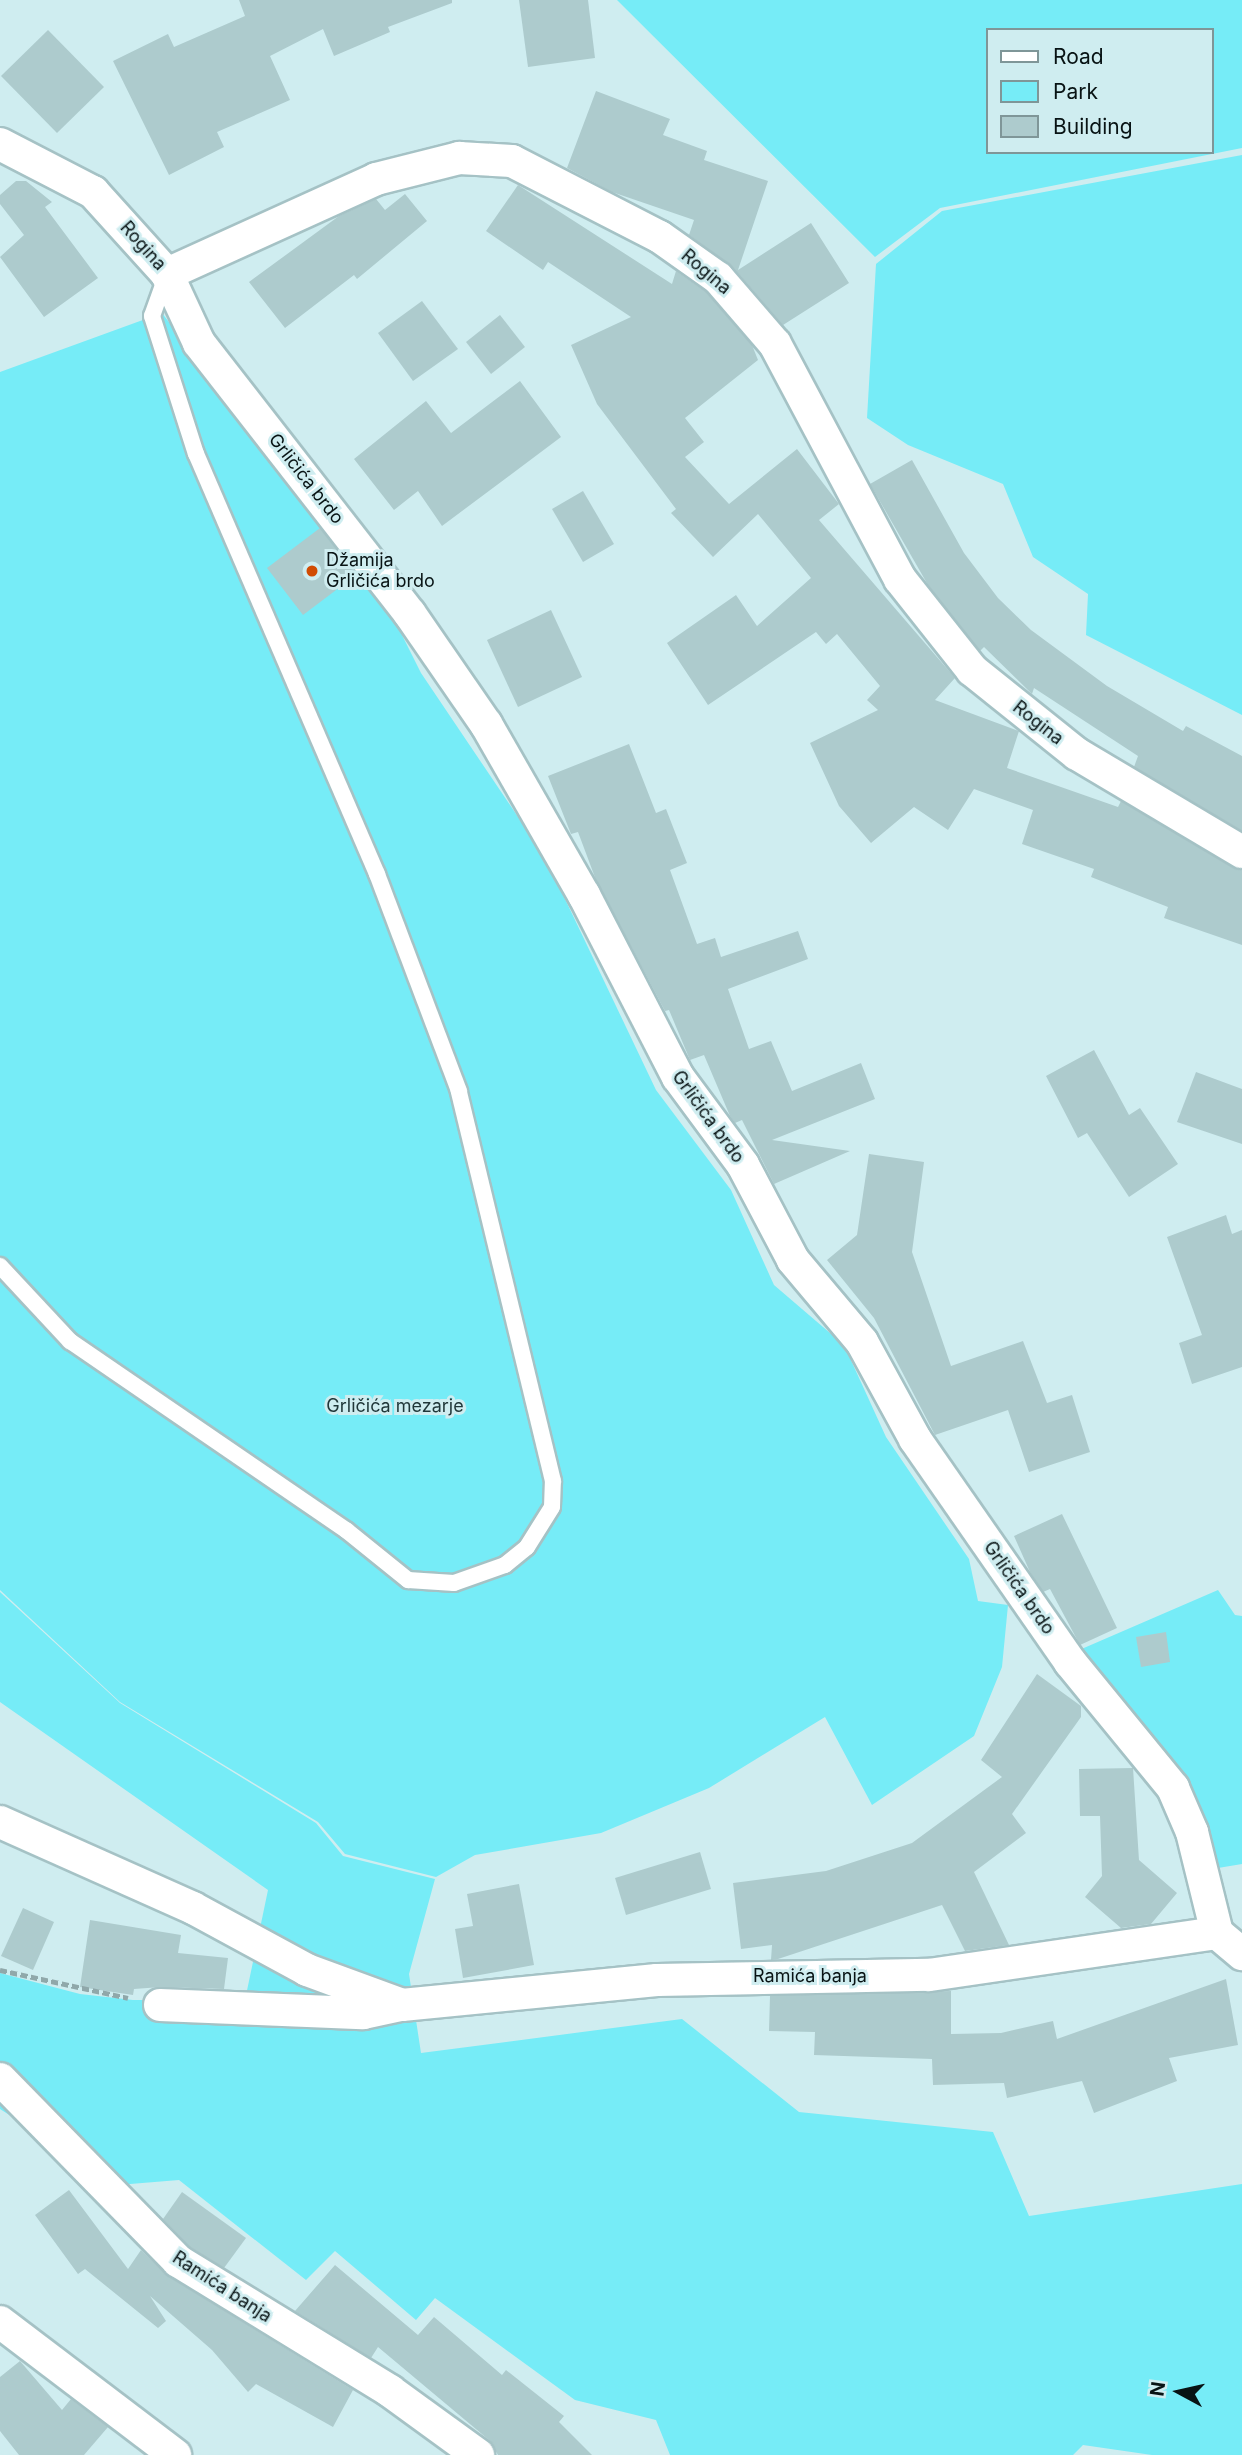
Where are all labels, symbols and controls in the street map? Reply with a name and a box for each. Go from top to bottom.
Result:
legend [986,28,1214,154]
text: Road [1053,44,1104,69]
text: Park [1053,79,1098,104]
text: Building [1053,114,1133,139]
street label: Rogina [115,217,171,275]
street label: Rogina [677,245,735,299]
street label: Grličića brdo [264,429,348,529]
place label: Džamija Grličića brdo [326,550,435,592]
marker: Džamija Grličića brdo [304,563,320,579]
street label: Rogina [1008,697,1068,749]
street label: Grličića brdo [667,1067,749,1167]
park label: Grličića mezarje [326,1395,464,1417]
street label: Grličića brdo [979,1537,1059,1639]
street label: Ramića banja [753,1965,867,1987]
street label: Ramića banja [168,2247,276,2327]
north arrow [1144,2357,1214,2427]
text: N [1145,2380,1170,2398]

